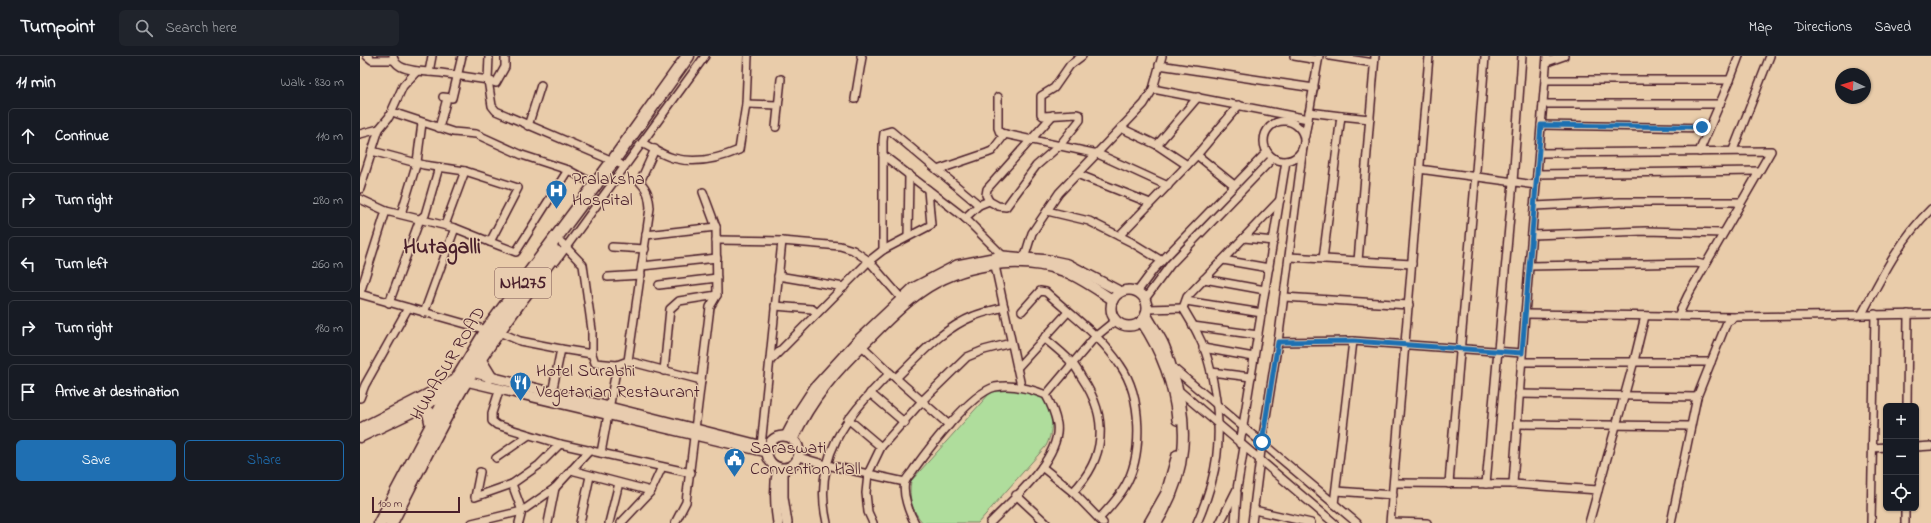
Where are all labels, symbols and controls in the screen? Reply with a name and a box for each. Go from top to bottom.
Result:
search box [119,10,399,46]
text: Turnpoint [20,14,95,41]
icon: search [133,17,155,39]
text: Search here [165,17,237,39]
text: Map [1749,17,1772,38]
text: Directions [1794,17,1852,38]
text: Saved [1874,17,1911,38]
north arrow [1835,68,1871,104]
text: 11 min [16,70,56,95]
text: Walk · 830 m [281,73,344,92]
route end [1693,118,1711,136]
icon: ahead [17,125,39,147]
text: Continue [55,125,109,147]
text: 110 m [316,127,343,146]
place label: Pralaksha Hospital [572,167,645,214]
hospital icon: Pralaksha Hospital [544,177,570,210]
icon: right [17,189,39,211]
text: Turn right [55,189,113,211]
text: 280 m [313,191,343,210]
district label: Hutagalli [403,232,481,265]
icon: left [17,253,39,275]
text: Turn left [55,253,108,275]
text: 260 m [312,255,343,274]
road number: NH275 [495,268,551,298]
street label: HUNASUR ROAD [405,302,493,426]
icon: right [17,317,39,339]
text: Turn right [55,317,113,339]
text: 180 m [315,319,343,338]
place label: Hotel Surabhi Vegetarian Restaurant [535,359,700,407]
restaurant icon: Hotel Surabhi Vegetarian Restaurant [507,369,533,402]
icon: arrive [17,381,39,403]
text: Arrive at destination [55,381,179,403]
map controls [1883,403,1919,511]
button: + [1883,403,1919,439]
route start [1253,433,1271,451]
place label: Saraswati Convention Hall [750,436,861,483]
button: − [1883,439,1919,475]
button: Save [16,440,176,481]
button: Share [184,440,344,481]
public building icon: Saraswati Convention Hall [721,446,747,479]
button: locate [1883,475,1919,511]
scale bar [372,495,460,514]
text: 100 m [378,496,402,512]

